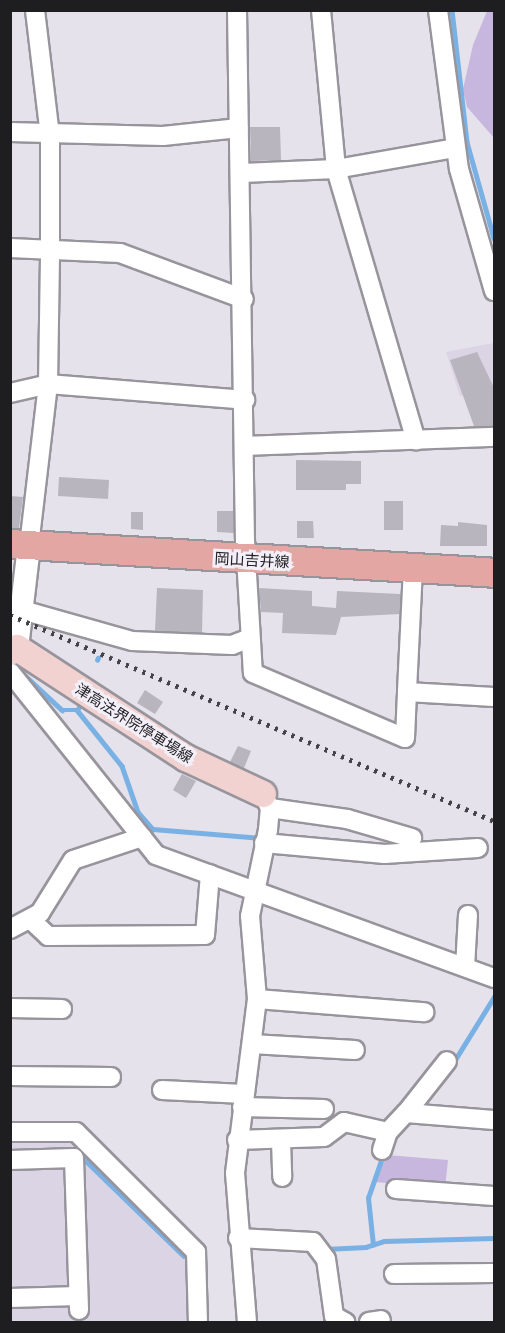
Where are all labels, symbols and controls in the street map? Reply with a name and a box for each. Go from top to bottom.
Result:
street label: 岡山吉井線 [214,549,290,571]
street label: 津高法界院停車場線 [72,680,196,766]

